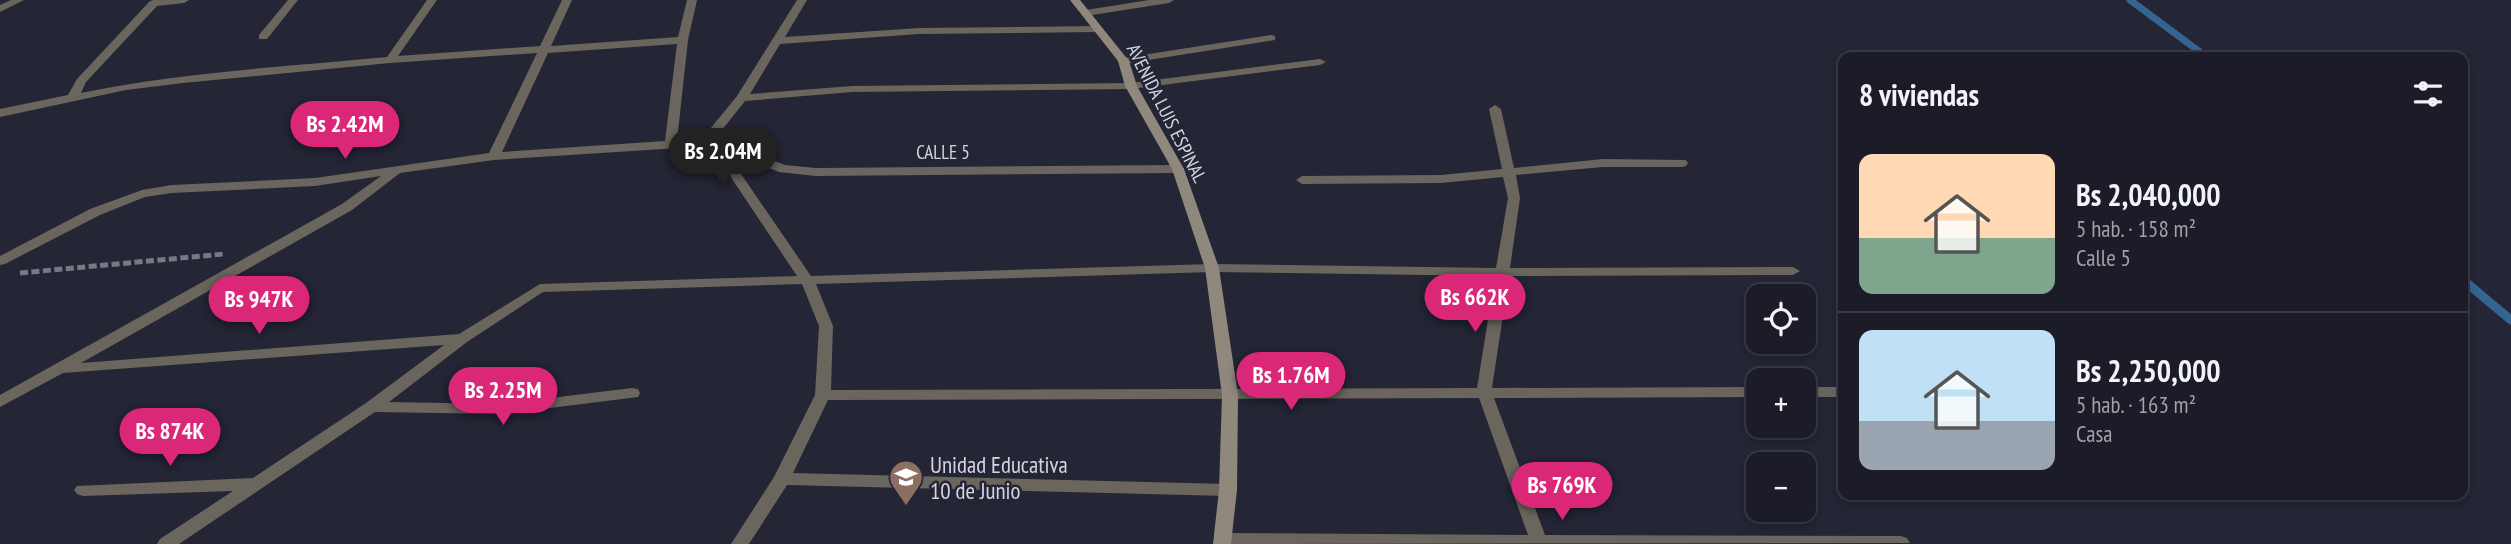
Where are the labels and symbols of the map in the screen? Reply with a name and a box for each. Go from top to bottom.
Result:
street label: AVENIDA LUIS ESPINAL [1122,40,1212,187]
pin: Bs 2.42M [273,102,417,161]
pin: Bs 2.04M [651,128,795,188]
street label: CALLE 5 [916,140,970,164]
pin: Bs 662K [1410,274,1540,334]
pin: Bs 947K [194,276,324,336]
pin: Bs 1.76M [1219,352,1363,412]
pin: Bs 2.25M [431,368,575,427]
pin: Bs 874K [105,408,235,468]
place label: Unidad Educativa 10 de Junio [930,450,1068,505]
school or university icon: Unidad Educativa 10 de Junio [887,458,925,507]
pin: Bs 769K [1497,462,1627,522]

